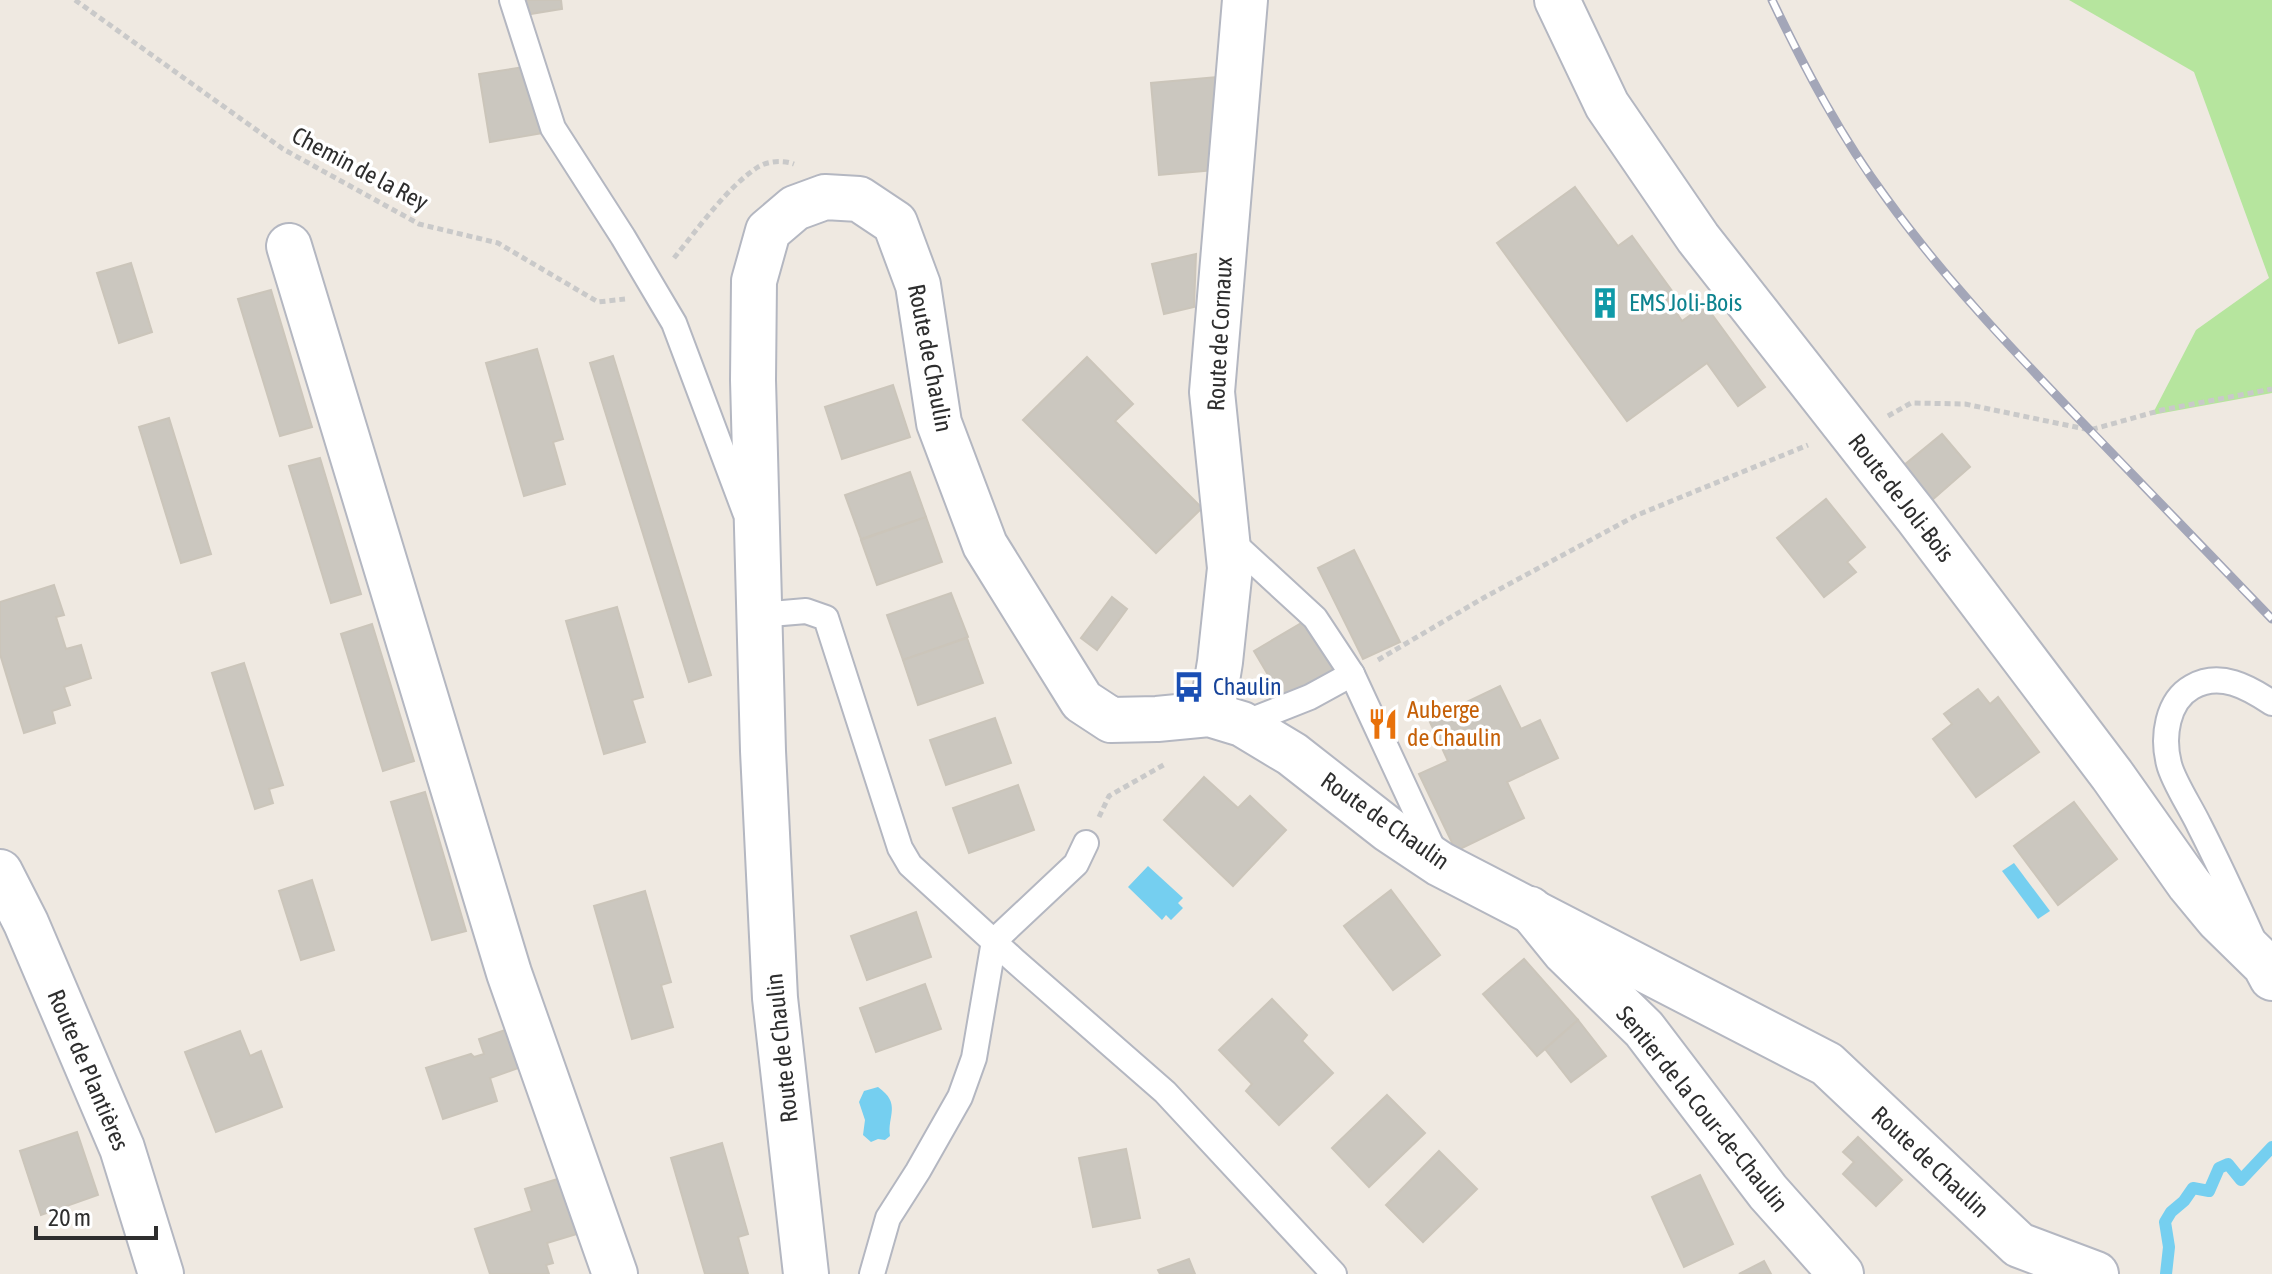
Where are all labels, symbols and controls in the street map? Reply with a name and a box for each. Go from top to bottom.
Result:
street label: Chemin de la Rey [288,121,433,216]
street label: Route de Cornaux [1202,256,1237,412]
street label: Route de Chaulin [903,282,958,434]
building icon: EMS Joli-Bois [1588,286,1622,320]
place label: EMS Joli-Bois [1629,289,1742,316]
street label: Route de Joli-Bois [1843,428,1960,567]
bus stop icon: Chaulin [1172,670,1206,704]
place label: Chaulin [1213,673,1282,700]
place label: Auberge de Chaulin [1407,696,1501,751]
restaurant icon: Auberge de Chaulin [1366,707,1400,741]
street label: Route de Chaulin [1316,767,1454,875]
street label: Route de Chaulin [760,972,803,1124]
street label: Route de Plantières [42,985,134,1154]
street label: Sentier de la Cour-de-Chaulin [1611,1001,1794,1217]
street label: Route de Chaulin [1866,1101,1994,1223]
scale bar [36,1190,156,1240]
text: 20 m [48,1204,91,1231]

